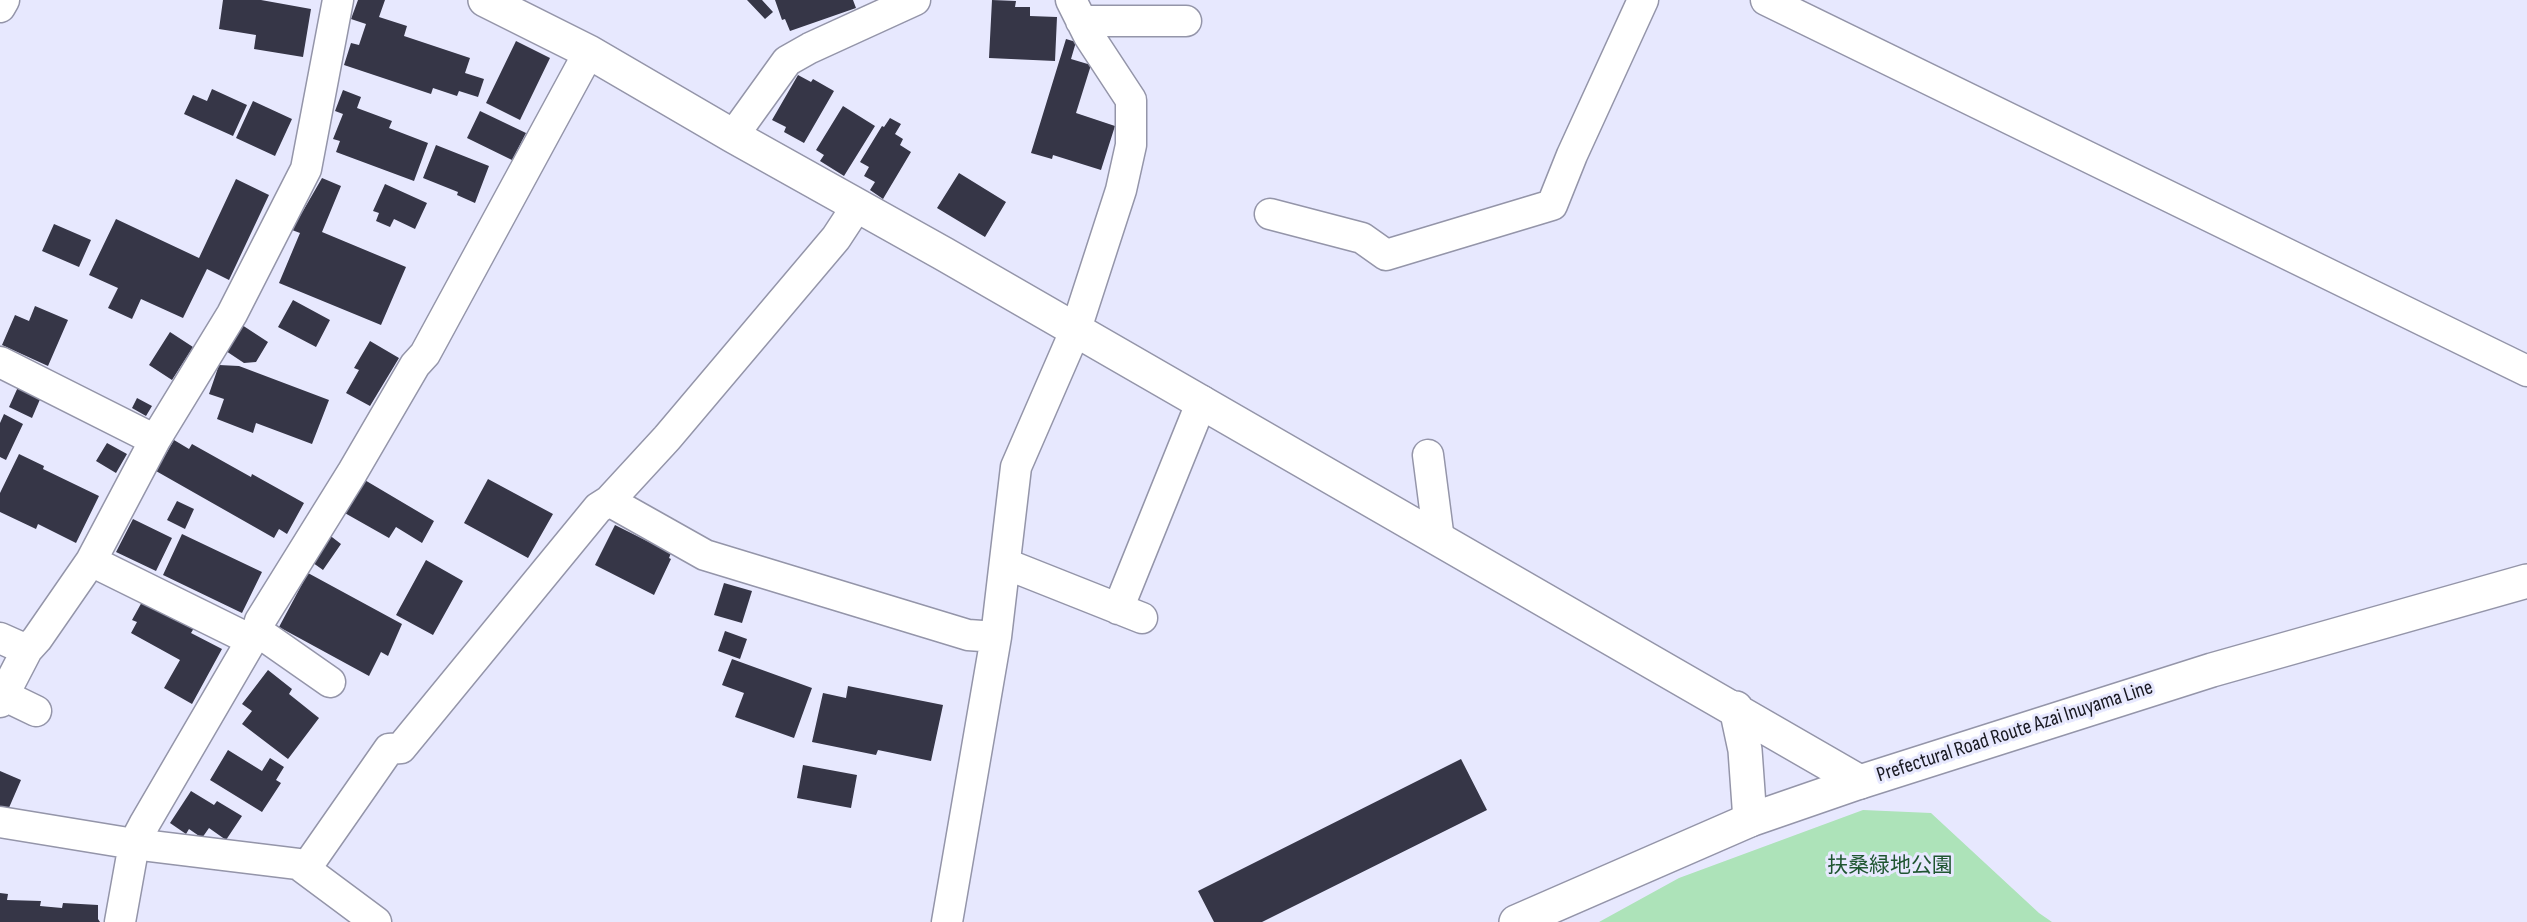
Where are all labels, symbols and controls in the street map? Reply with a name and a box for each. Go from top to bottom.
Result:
street label: Prefectural Road Route Azai Inuyama Line [1874,675,2156,789]
park label: 扶桑緑地公園 [1827,854,1953,880]

